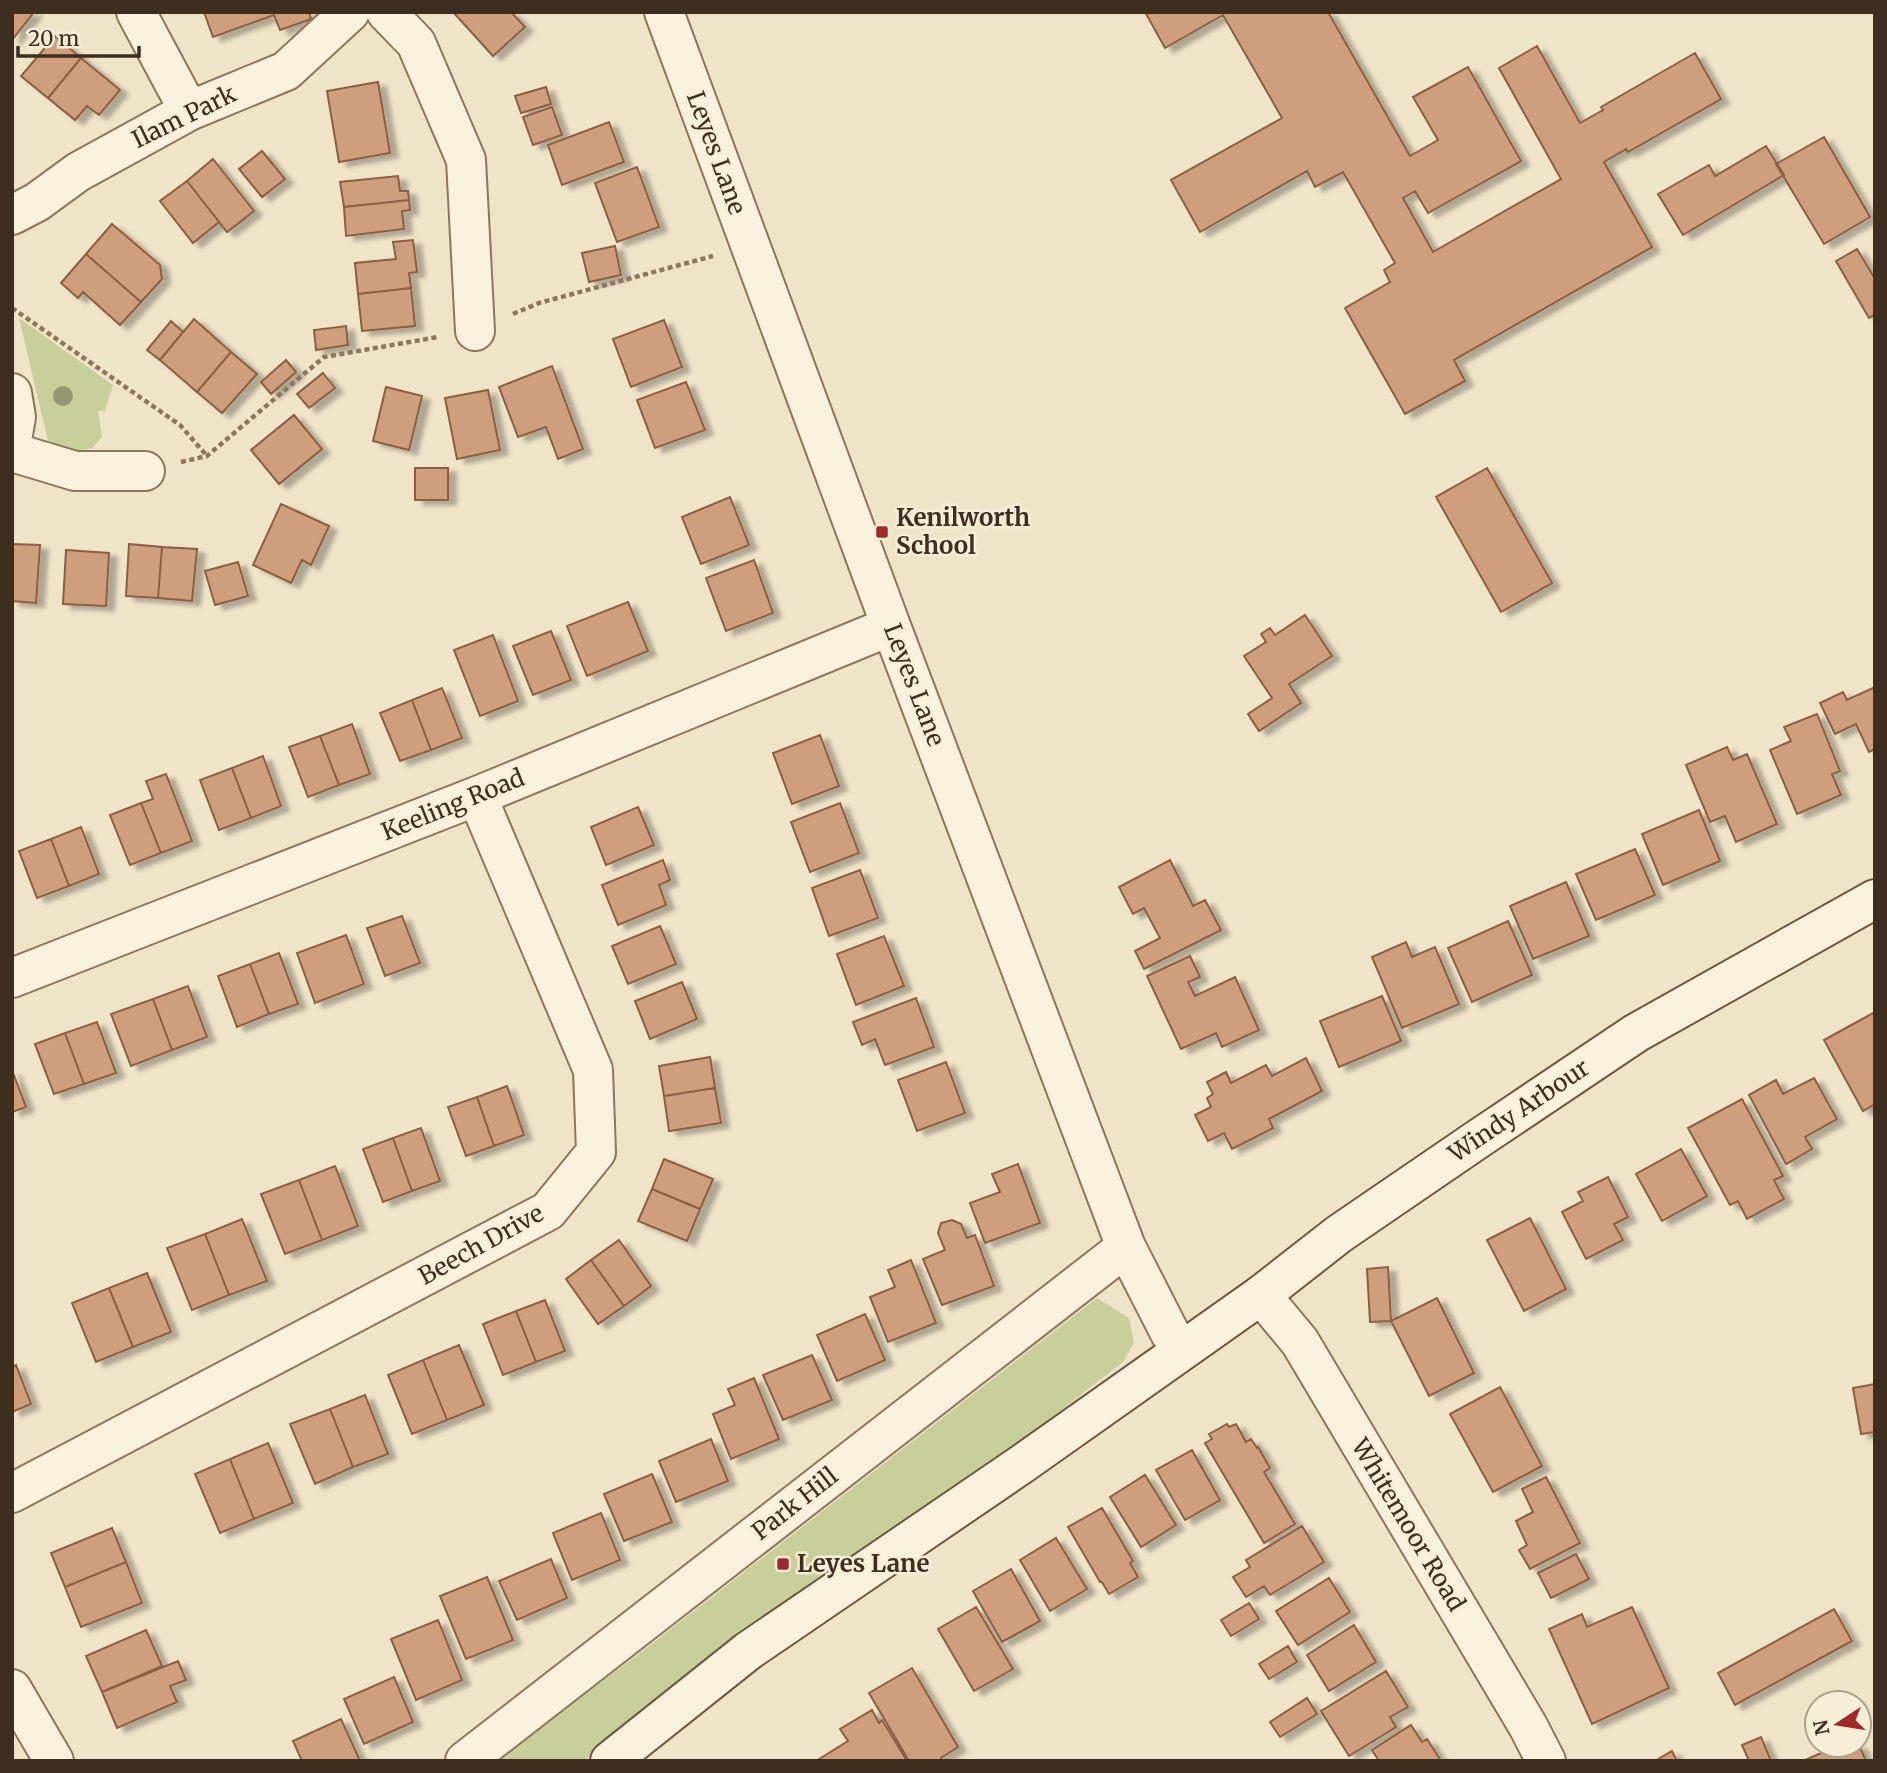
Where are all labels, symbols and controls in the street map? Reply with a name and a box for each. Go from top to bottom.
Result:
scale bar [18,14,138,58]
text: 20 m [28,25,80,52]
street label: Ilam Park [127,78,242,155]
street label: Leyes Lane [680,87,753,219]
place label: Kenilworth School [896,502,1030,561]
marker: Kenilworth School [874,524,890,540]
street label: Leyes Lane [877,619,952,750]
street label: Keeling Road [377,762,529,847]
street label: Windy Arbour [1441,1052,1595,1170]
street label: Beech Drive [413,1197,549,1292]
street label: Whitemoor Road [1344,1432,1472,1617]
street label: Park Hill [745,1460,844,1547]
place label: Leyes Lane [797,1548,929,1579]
marker: Leyes Lane [775,1556,791,1572]
north arrow [1803,1689,1873,1759]
text: N [1808,1718,1835,1737]

